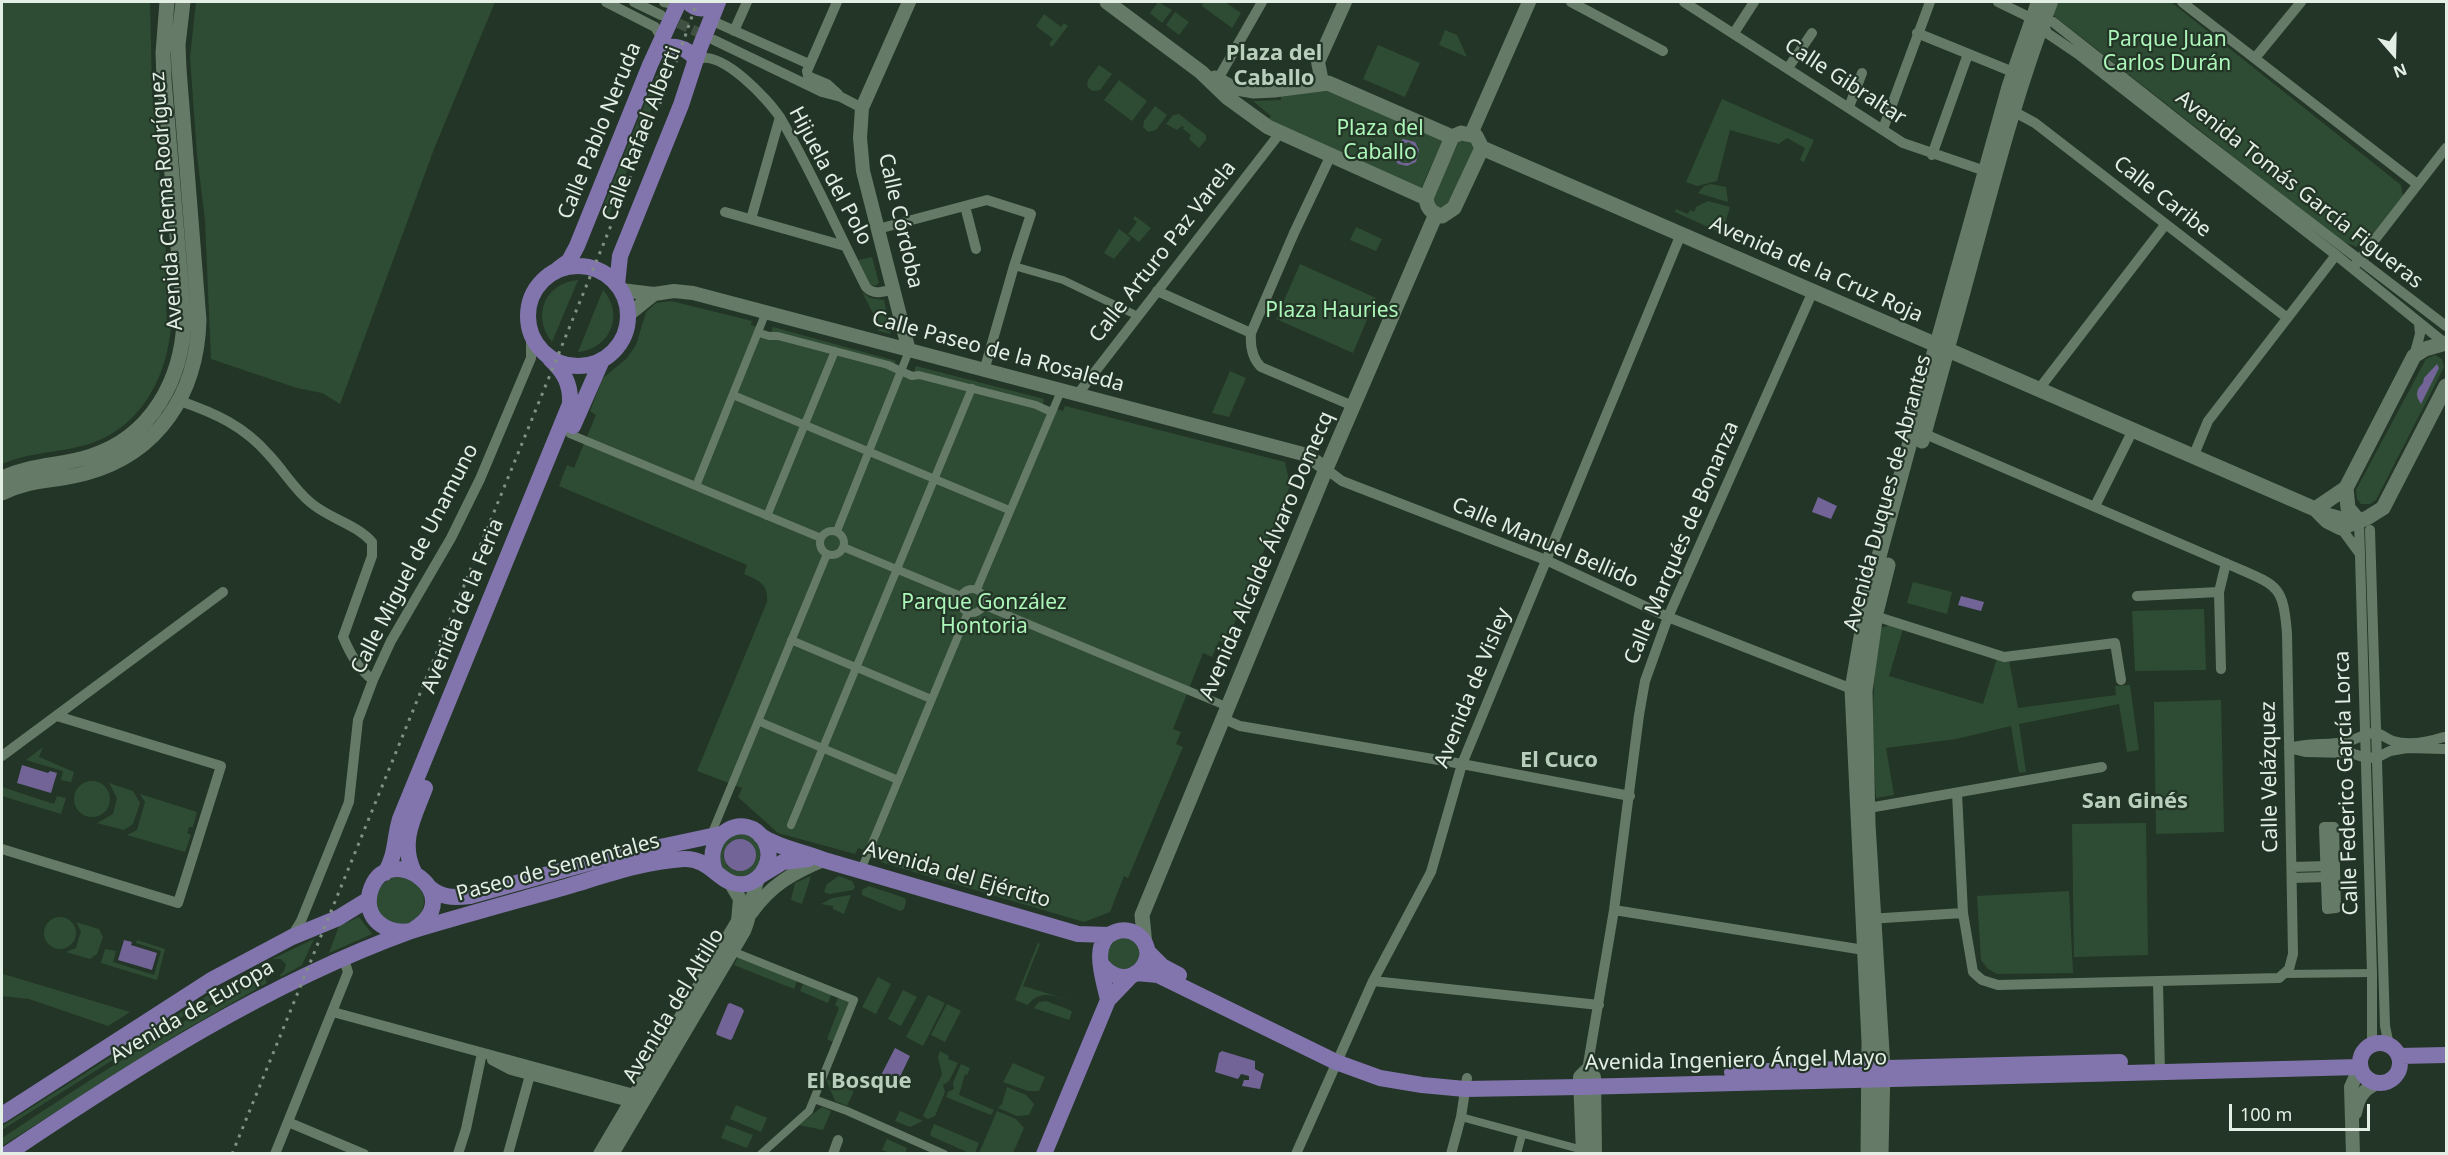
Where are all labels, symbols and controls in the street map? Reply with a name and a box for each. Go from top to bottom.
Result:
north arrow [2364,24,2424,84]
park label: Parque Juan Carlos Durán [2103,27,2231,77]
street label: Calle Gibraltar [1779,33,1911,131]
street label: Calle Pablo Neruda [553,39,647,223]
district label: Plaza del Caballo [1226,41,1322,92]
street label: Calle Rafael Alberti [597,43,687,225]
text: N [2390,58,2410,83]
street label: Avenida Chema Rodríguez [145,71,189,331]
street label: Avenida Tomás García Figueras [2170,86,2428,294]
street label: Hijuela del Polo [783,103,877,249]
park label: Plaza del Caballo [1336,116,1424,166]
street label: Calle Córdoba [872,151,928,291]
street label: Calle Caribe [2108,151,2216,243]
street label: Calle Arturo Paz Varela [1084,156,1242,348]
street label: Avenida de la Cruz Roja [1706,212,1926,328]
park label: Plaza Hauries [1265,298,1399,324]
street label: Calle Paseo de la Rosaleda [869,306,1127,398]
street label: Avenida Duques de Abrantes [1839,352,1937,634]
street label: Avenida Alcalde Álvaro Domecq [1195,408,1339,704]
street label: Calle Marqués de Bonanza [1619,418,1745,668]
street label: Calle Miguel de Unamuno [346,440,484,678]
street label: Calle Manuel Bellido [1448,492,1642,594]
street label: Avenida de la Feria [416,515,510,697]
park label: Parque González Hontoria [901,590,1067,640]
street label: Avenida de Visley [1429,604,1517,772]
street label: Calle Federico García Lorca [2330,650,2364,916]
street label: Calle Velázquez [2256,701,2284,853]
district label: El Cuco [1520,748,1598,774]
district label: San Ginés [2082,789,2188,815]
street label: Paseo de Sementales [454,829,662,907]
street label: Avenida del Ejército [861,836,1053,914]
street label: Avenida del Altillo [618,924,730,1088]
street label: Avenida de Europa [106,955,278,1069]
street label: Avenida Ingeniero Ángel Mayo [1585,1046,1887,1076]
district label: El Bosque [806,1069,912,1095]
scale bar [2232,1092,2373,1130]
text: 100 m [2240,1102,2292,1126]

